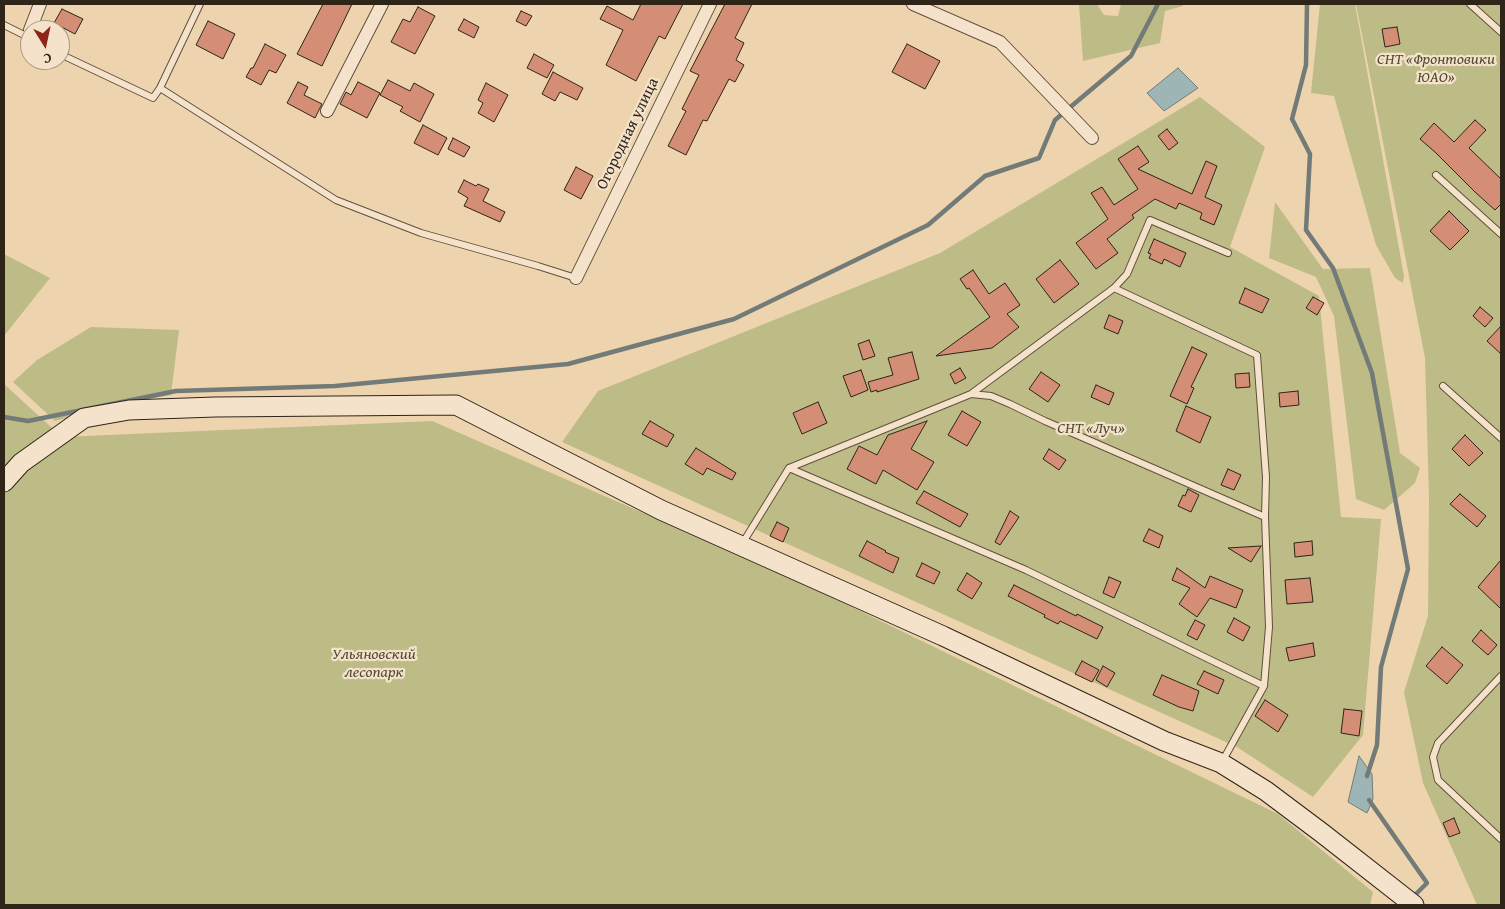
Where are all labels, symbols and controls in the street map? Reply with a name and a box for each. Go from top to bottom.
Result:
north arrow [20,20,70,70]
text: С [42,48,53,69]
park label: СНТ «Фронтовики ЮАО» [1377,50,1495,88]
street label: Огородная улица [593,75,663,193]
park label: СНТ «Луч» [1057,419,1125,439]
park label: Ульяновский лесопарк [332,645,416,683]

